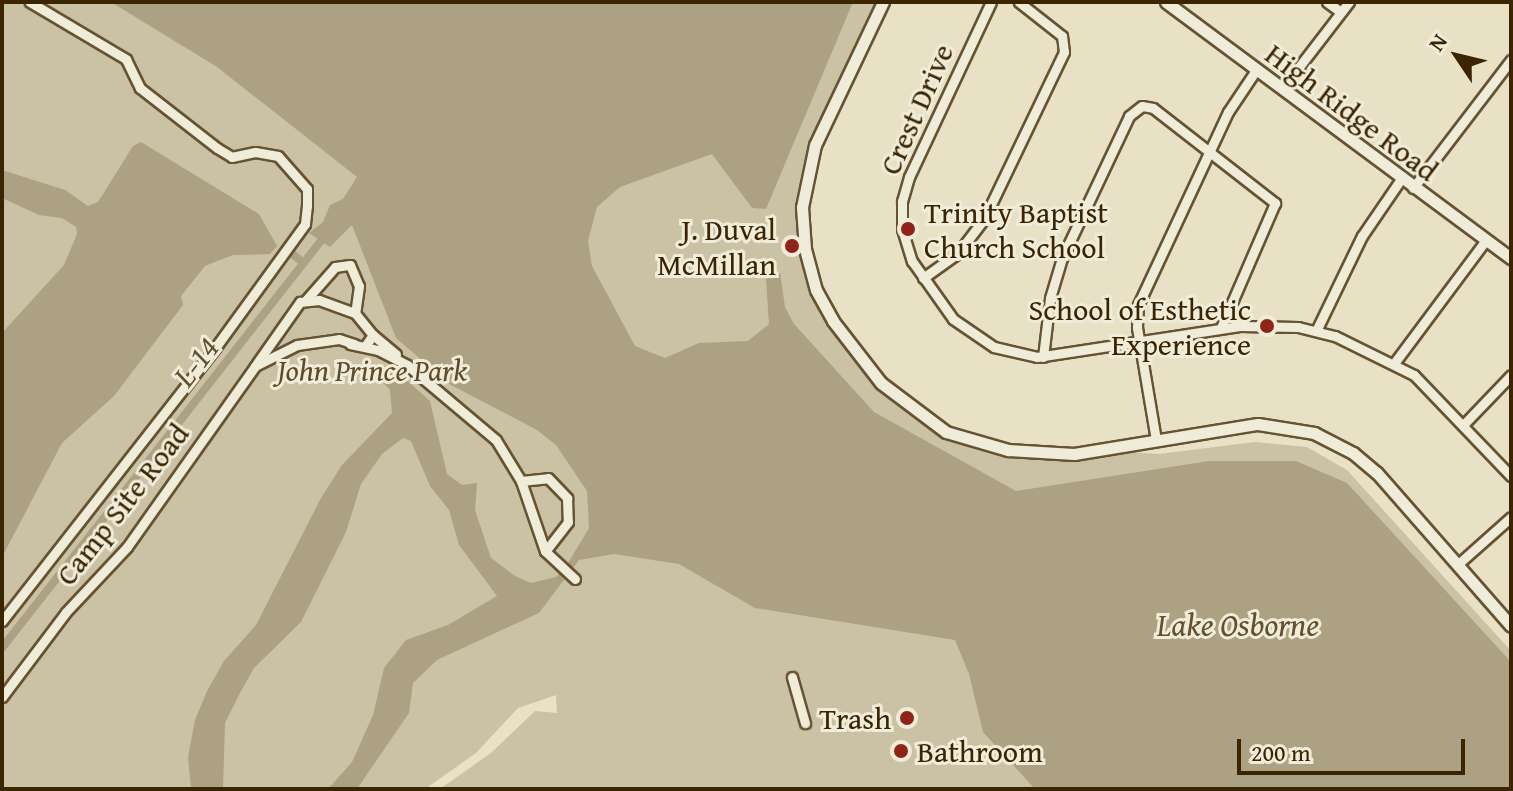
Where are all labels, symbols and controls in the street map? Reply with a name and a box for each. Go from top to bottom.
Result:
north arrow [1417,16,1497,96]
text: N [1420,27,1455,57]
street label: High Ridge Road [1259,35,1445,189]
street label: Crest Drive [871,38,961,180]
place label: Trinity Baptist Church School [924,194,1108,264]
place label: J. Duval McMillan [657,211,776,282]
marker: Trinity Baptist Church School [899,220,917,238]
marker: J. Duval McMillan [783,237,801,255]
place label: School of Esthetic Experience [1029,291,1251,362]
marker: School of Esthetic Experience [1258,317,1276,335]
water label: L-14 [165,330,227,394]
park label: John Prince Park [277,352,467,388]
street label: Camp Site Road [48,416,196,592]
water label: Lake Osborne [1157,606,1319,644]
place label: Trash [819,700,891,736]
marker: Trash [898,709,916,727]
scale bar [1241,723,1469,773]
place label: Bathroom [917,733,1043,769]
text: 200 m [1251,735,1311,770]
marker: Bathroom [892,742,910,760]

